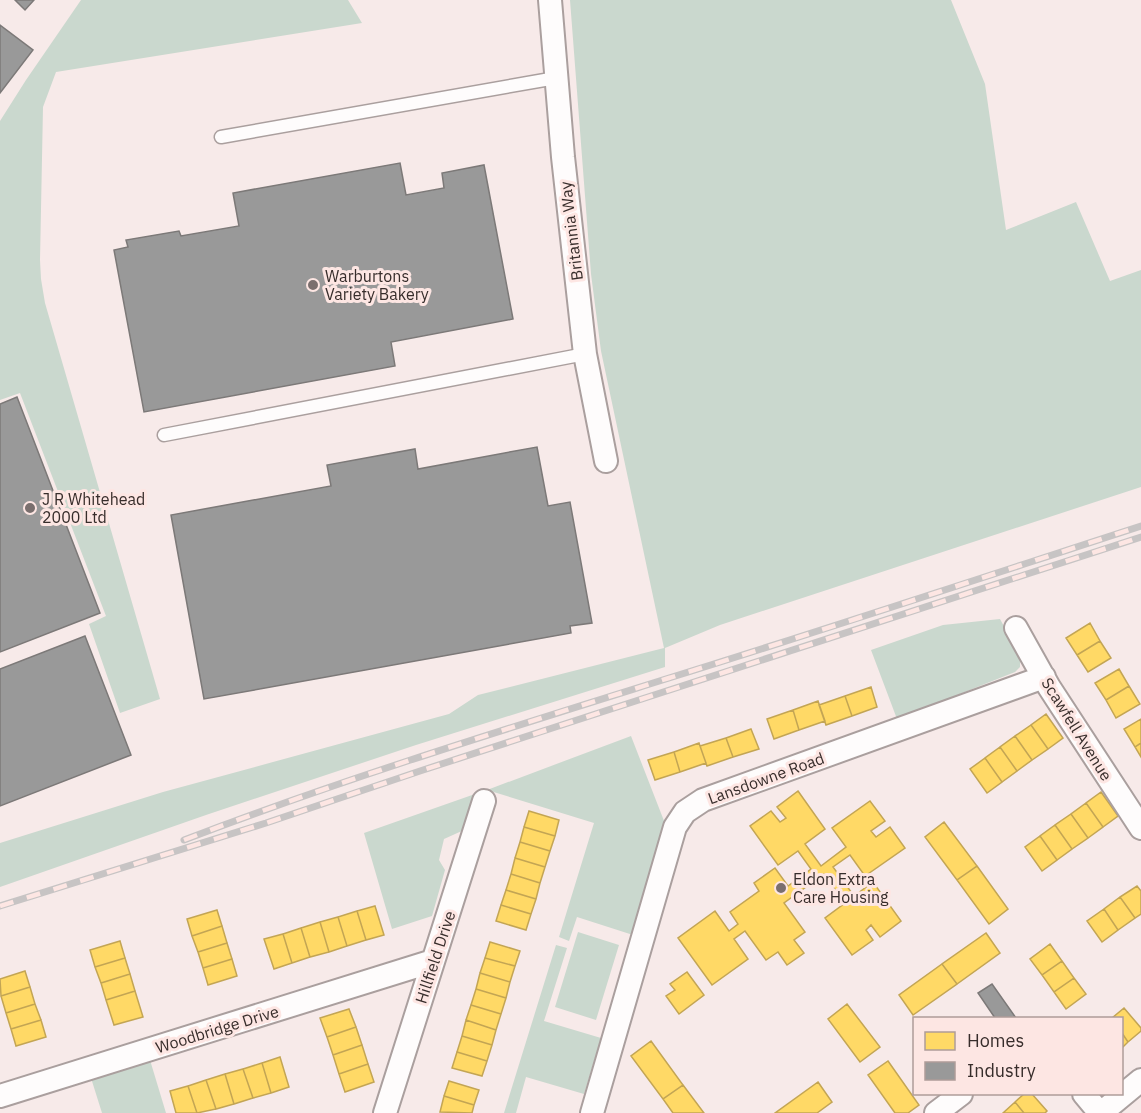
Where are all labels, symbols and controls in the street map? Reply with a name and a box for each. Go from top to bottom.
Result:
street label: Britannia Way [555,180,587,282]
place label: Warburtons Variety Bakery [325,266,429,304]
marker: Warburtons Variety Bakery [306,278,320,292]
place label: J R Whitehead 2000 Ltd [42,489,145,527]
marker: J R Whitehead 2000 Ltd [23,501,37,515]
street label: Scawfell Avenue [1037,674,1117,784]
street label: Lansdowne Road [705,748,827,808]
place label: Eldon Extra Care Housing [793,869,889,907]
marker: Eldon Extra Care Housing [774,881,788,895]
street label: Hillfield Drive [411,908,459,1006]
street label: Woodbridge Drive [153,1001,281,1057]
legend [913,1017,1123,1095]
text: Homes [967,1029,1024,1052]
text: Industry [967,1059,1036,1082]

